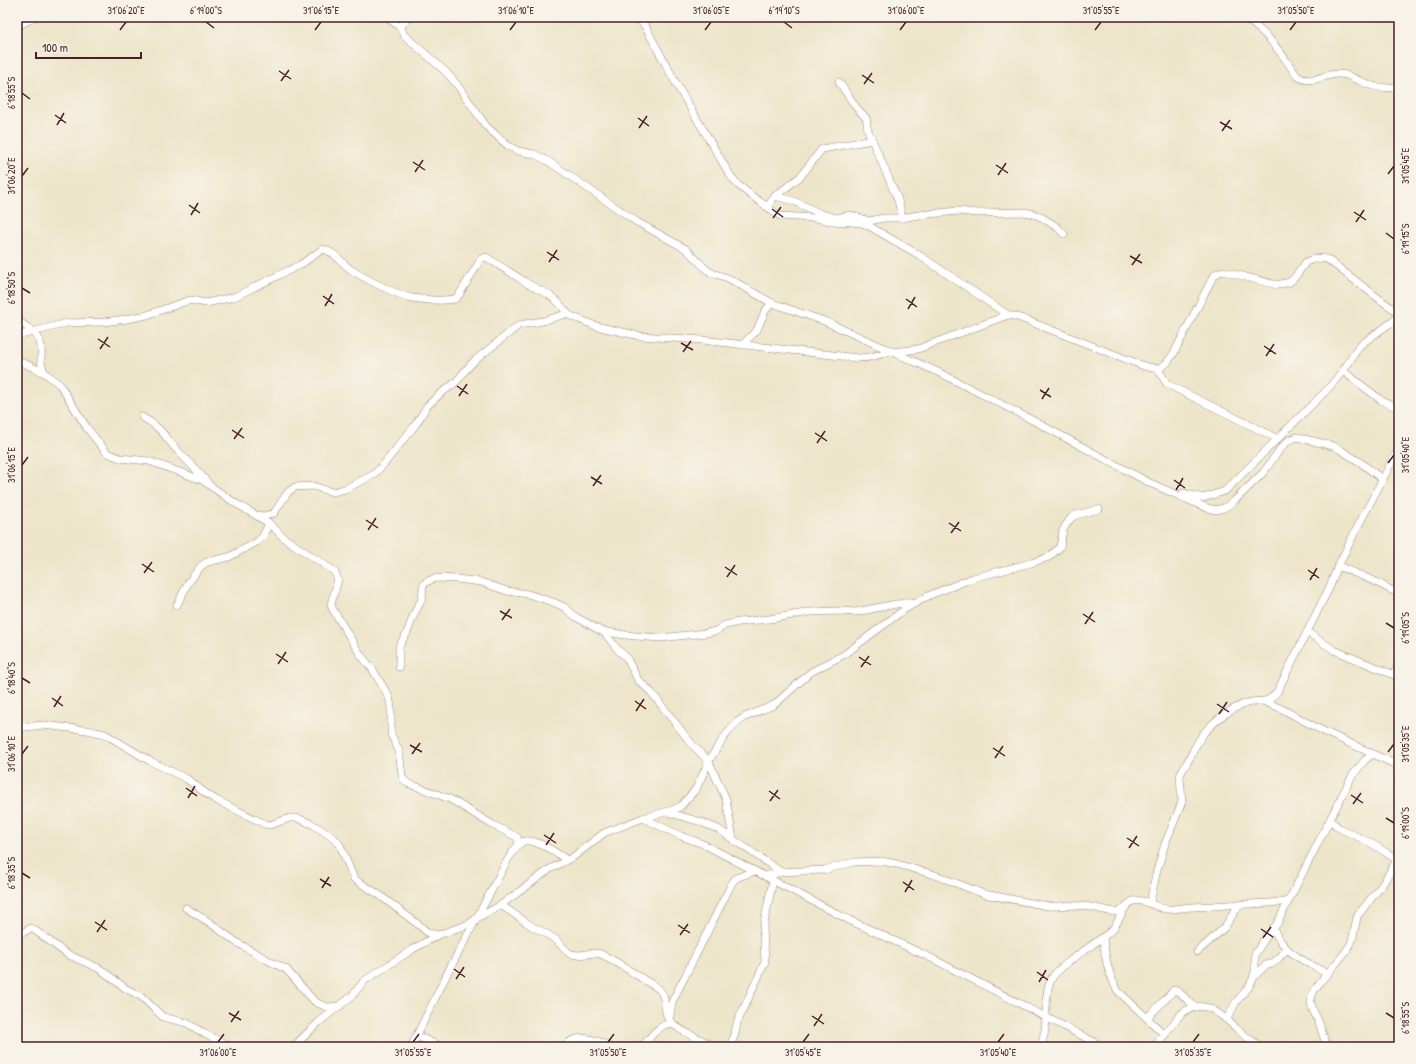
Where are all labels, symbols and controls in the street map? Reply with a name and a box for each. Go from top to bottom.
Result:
text: 31°06'20"E [107,4,145,17]
text: 6°19'00"S [190,4,222,17]
text: 31°06'15"E [303,4,340,17]
text: 31°06'10"E [498,4,535,17]
text: 31°06'05"E [693,4,730,17]
text: 6°19'10"S [769,4,800,17]
text: 31°06'00"E [888,4,925,17]
text: 31°05'55"E [1083,4,1120,17]
text: 31°05'50"E [1278,4,1315,17]
scale bar [36,34,141,60]
text: 100 m [42,39,68,56]
text: 6°18'55"S [5,77,18,109]
text: 31°05'45"E [1399,147,1412,184]
text: 31°06'20"E [5,157,18,195]
text: 6°19'15"S [1399,223,1412,254]
text: 6°18'50"S [5,271,18,304]
text: 31°05'40"E [1399,436,1412,473]
text: 31°06'15"E [5,446,18,483]
text: 6°19'05"S [1399,612,1412,644]
text: 6°18'40"S [5,662,18,694]
text: 31°05'35"E [1399,725,1412,762]
text: 31°06'10"E [5,735,18,772]
text: 6°19'00"S [1399,807,1412,839]
text: 6°18'35"S [5,856,18,889]
text: 6°18'55"S [1399,1002,1412,1034]
text: 31°06'00"E [200,1046,237,1059]
text: 31°05'55"E [395,1046,432,1059]
text: 31°05'50"E [590,1046,627,1059]
text: 31°05'45"E [785,1046,822,1059]
text: 31°05'40"E [980,1046,1017,1059]
text: 31°05'35"E [1175,1046,1212,1059]

